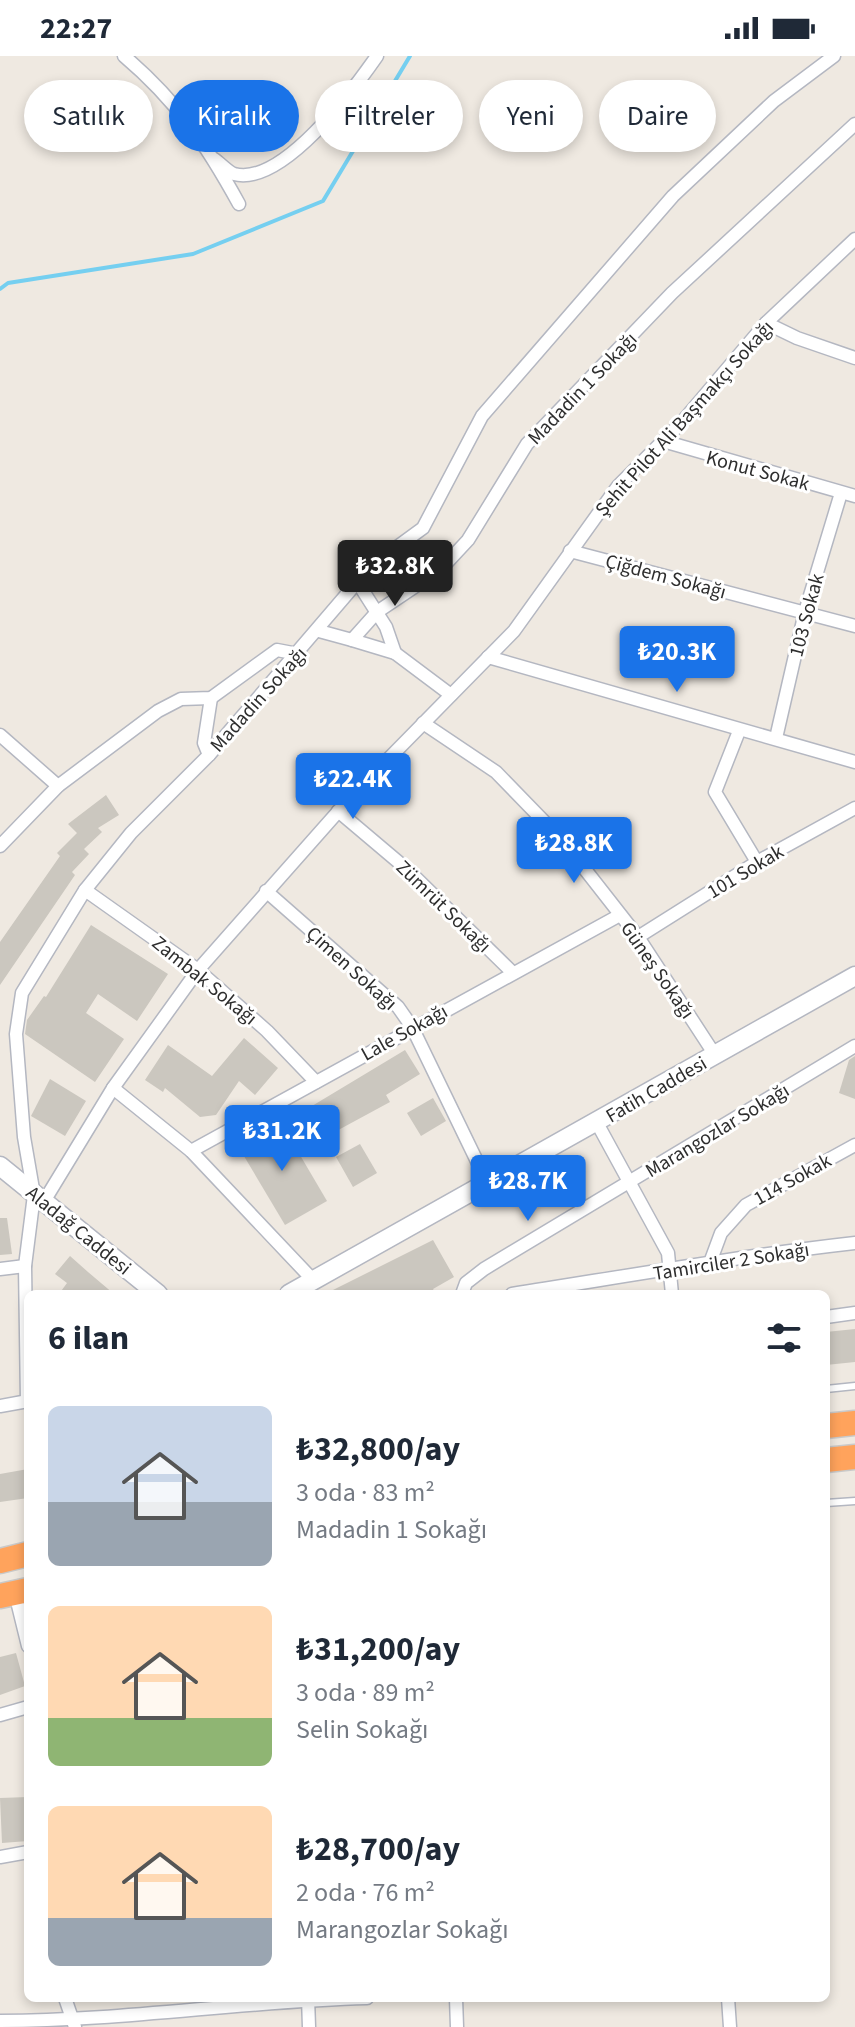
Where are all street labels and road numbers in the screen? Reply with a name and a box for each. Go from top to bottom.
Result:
street label: Şehit Pilot Ali Başmakçı Sokağı [589,314,781,523]
street label: Madadin 1 Sokağı [522,326,644,451]
street label: Konut Sokak [703,444,813,498]
street label: Çiğdem Sokağı [602,547,729,607]
street label: 103 Sokak [782,570,832,660]
street label: Madadin Sokağı [204,641,314,758]
street label: 101 Sokak [702,838,789,906]
street label: Zümrüt Sokağı [389,854,497,959]
street label: Güneş Sokağı [613,916,701,1025]
street label: Çimen Sokağı [300,920,403,1017]
street label: Zambak Sokağı [146,930,263,1032]
street label: Lale Sokağı [356,998,453,1068]
street label: Fatih Caddesi [601,1050,712,1130]
street label: Marangozlar Sokağı [640,1077,795,1185]
street label: 114 Sokak [749,1147,837,1213]
street label: Aladağ Caddesi [20,1180,137,1282]
street label: Tamirciler 2 Sokağı [651,1236,811,1288]

